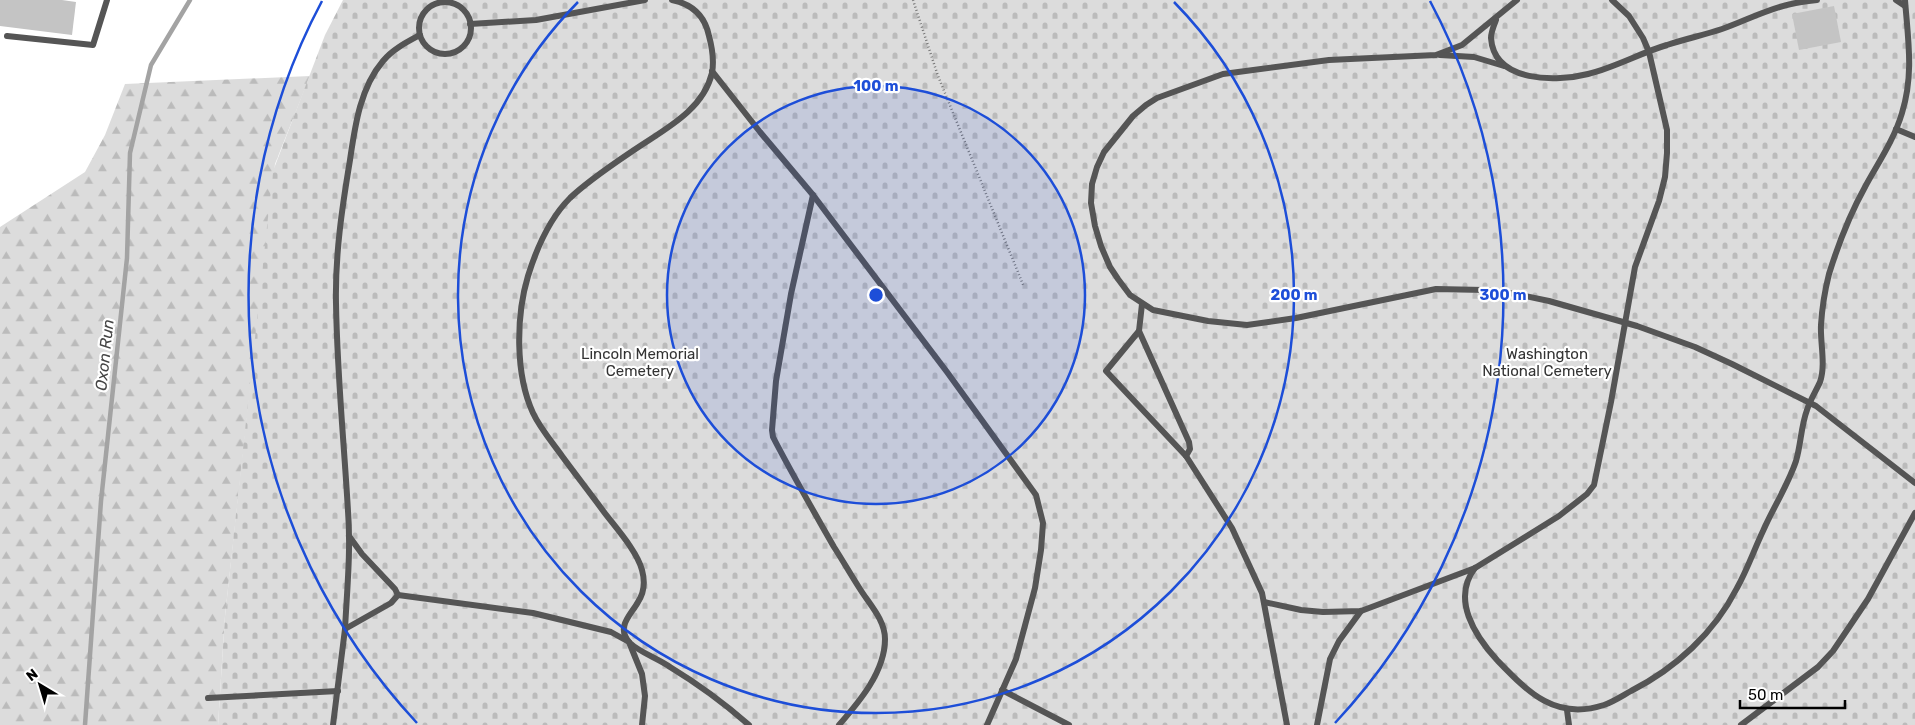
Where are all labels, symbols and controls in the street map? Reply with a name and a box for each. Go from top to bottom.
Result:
text: 100 m [854,77,898,95]
centre of rings [867,286,885,304]
text: 200 m [1270,286,1318,304]
text: 300 m [1479,286,1527,304]
water label: Oxon Run [91,318,118,392]
park label: Lincoln Memorial Cemetery [581,345,699,380]
park label: Washington National Cemetery [1482,345,1612,380]
north arrow [15,660,65,710]
text: N [23,665,42,685]
scale bar [1740,678,1845,710]
text: 50 m [1748,686,1783,704]

